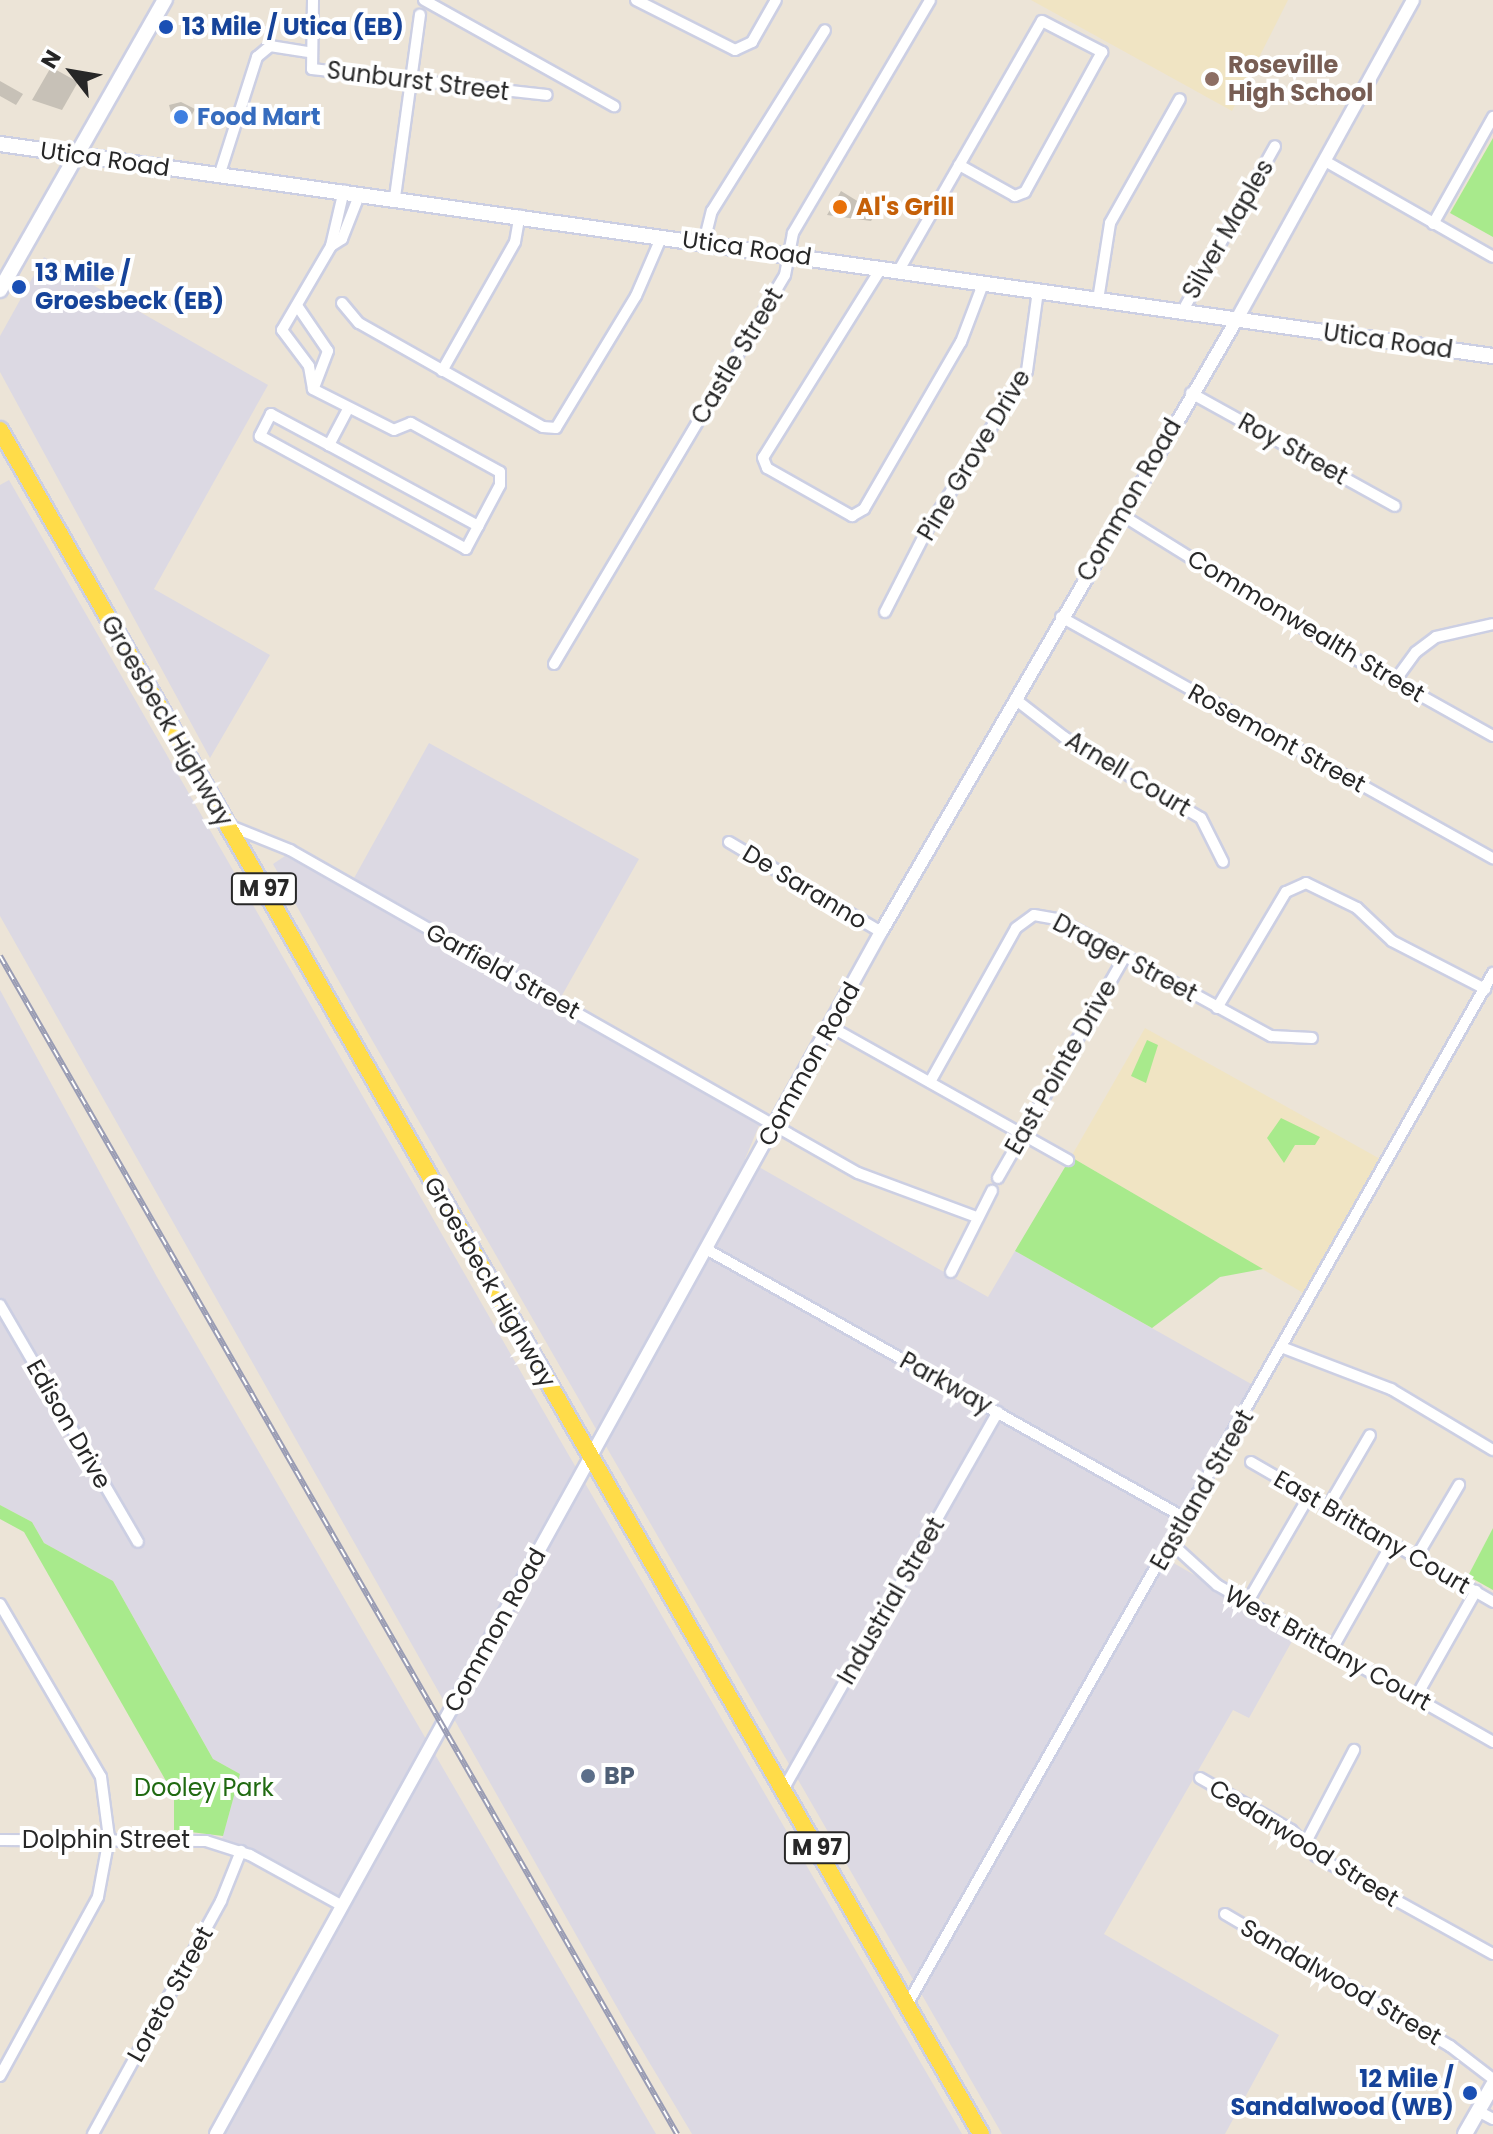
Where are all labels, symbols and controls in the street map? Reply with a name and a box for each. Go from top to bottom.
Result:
place label: 13 Mile / Utica (EB) [182,13,404,41]
marker: 13 Mile / Utica (EB) [157,18,175,36]
north arrow [32,32,112,112]
text: N [33,44,69,74]
place label: Roseville High School [1228,51,1373,107]
street label: Sunburst Street [325,56,511,106]
marker: Roseville High School [1203,70,1221,88]
place label: Food Mart [197,103,320,131]
marker: Food Mart [172,108,190,126]
street label: Utica Road [38,136,172,182]
street label: Silver Maples [1177,154,1279,304]
place label: Al's Grill [856,193,954,221]
marker: Al's Grill [831,198,849,216]
street label: Utica Road [680,225,814,271]
place label: 13 Mile / Groesbeck (EB) [35,259,224,315]
marker: 13 Mile / Groesbeck (EB) [10,278,28,296]
street label: Castle Street [685,283,789,429]
street label: Utica Road [1321,318,1455,364]
street label: Pine Grove Drive [912,364,1036,546]
street label: Roy Street [1233,407,1353,491]
street label: Common Road [1071,414,1187,586]
street label: Commonwealth Street [1182,544,1430,708]
street label: Groesbeck Highway [95,611,239,831]
street label: Rosemont Street [1183,677,1371,799]
street label: Arnell Court [1060,725,1196,823]
street label: De Saranno [738,839,872,935]
road number: M 97 [230,871,298,907]
street label: Drager Street [1048,908,1202,1008]
street label: Garfield Street [421,917,585,1025]
street label: East Pointe Drive [999,975,1123,1159]
street label: Common Road [752,977,866,1151]
street label: Groesbeck Highway [418,1172,562,1392]
street label: Parkway [895,1346,997,1420]
street label: Edison Drive [20,1354,118,1494]
street label: Eastland Street [1144,1405,1260,1575]
street label: East Brittany Court [1269,1464,1475,1600]
street label: Industrial Street [832,1512,950,1690]
street label: Common Road [438,1543,552,1717]
street label: West Brittany Court [1220,1579,1436,1717]
place label: BP [604,1762,635,1790]
marker: BP [579,1767,597,1785]
street label: Cedarwood Street [1204,1773,1404,1913]
park label: Dooley Park [134,1774,274,1802]
street label: Dolphin Street [22,1826,190,1854]
road number: M 97 [783,1830,851,1866]
street label: Sandalwood Street [1235,1913,1447,2051]
street label: Loreto Street [121,1921,219,2067]
place label: 12 Mile / Sandalwood (WB) [1230,2065,1454,2121]
marker: 12 Mile / Sandalwood (WB) [1461,2084,1479,2102]

